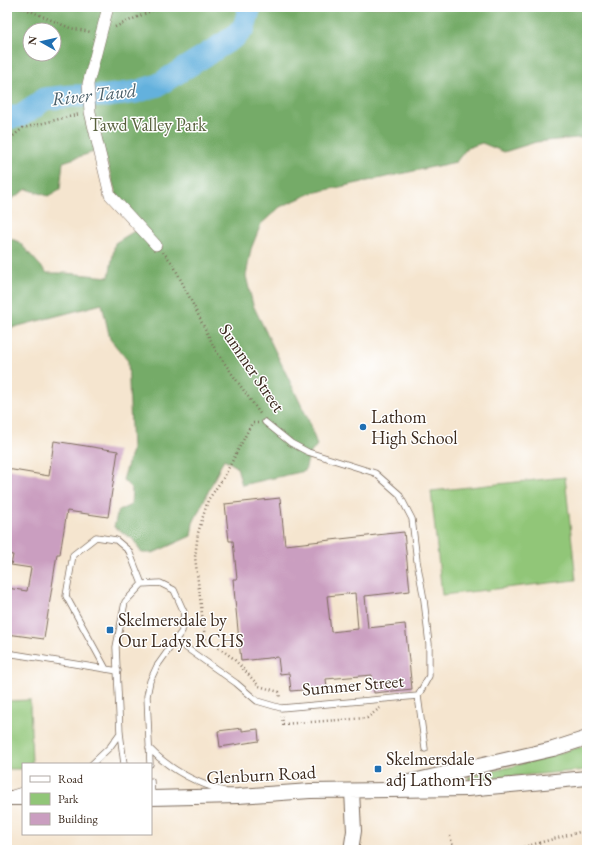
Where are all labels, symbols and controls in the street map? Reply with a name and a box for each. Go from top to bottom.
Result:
north arrow [22,22,62,62]
text: N [25,35,40,46]
water label: River Tawd [50,78,138,111]
park label: Tawd Valley Park [90,113,207,136]
street label: Summer Street [214,319,291,417]
place label: Lathom High School [371,405,458,449]
marker: Lathom High School [358,422,368,432]
place label: Skelmersdale by Our Ladys RCHS [118,608,244,652]
marker: Skelmersdale by Our Ladys RCHS [105,625,115,635]
street label: Summer Street [301,669,405,700]
place label: Skelmersdale adj Lathom HS [386,747,492,791]
street label: Glenburn Road [206,760,317,789]
legend [22,763,152,835]
marker: Skelmersdale adj Lathom HS [373,764,383,774]
text: Road [58,771,84,787]
text: Park [58,791,79,807]
text: Building [58,811,99,827]

